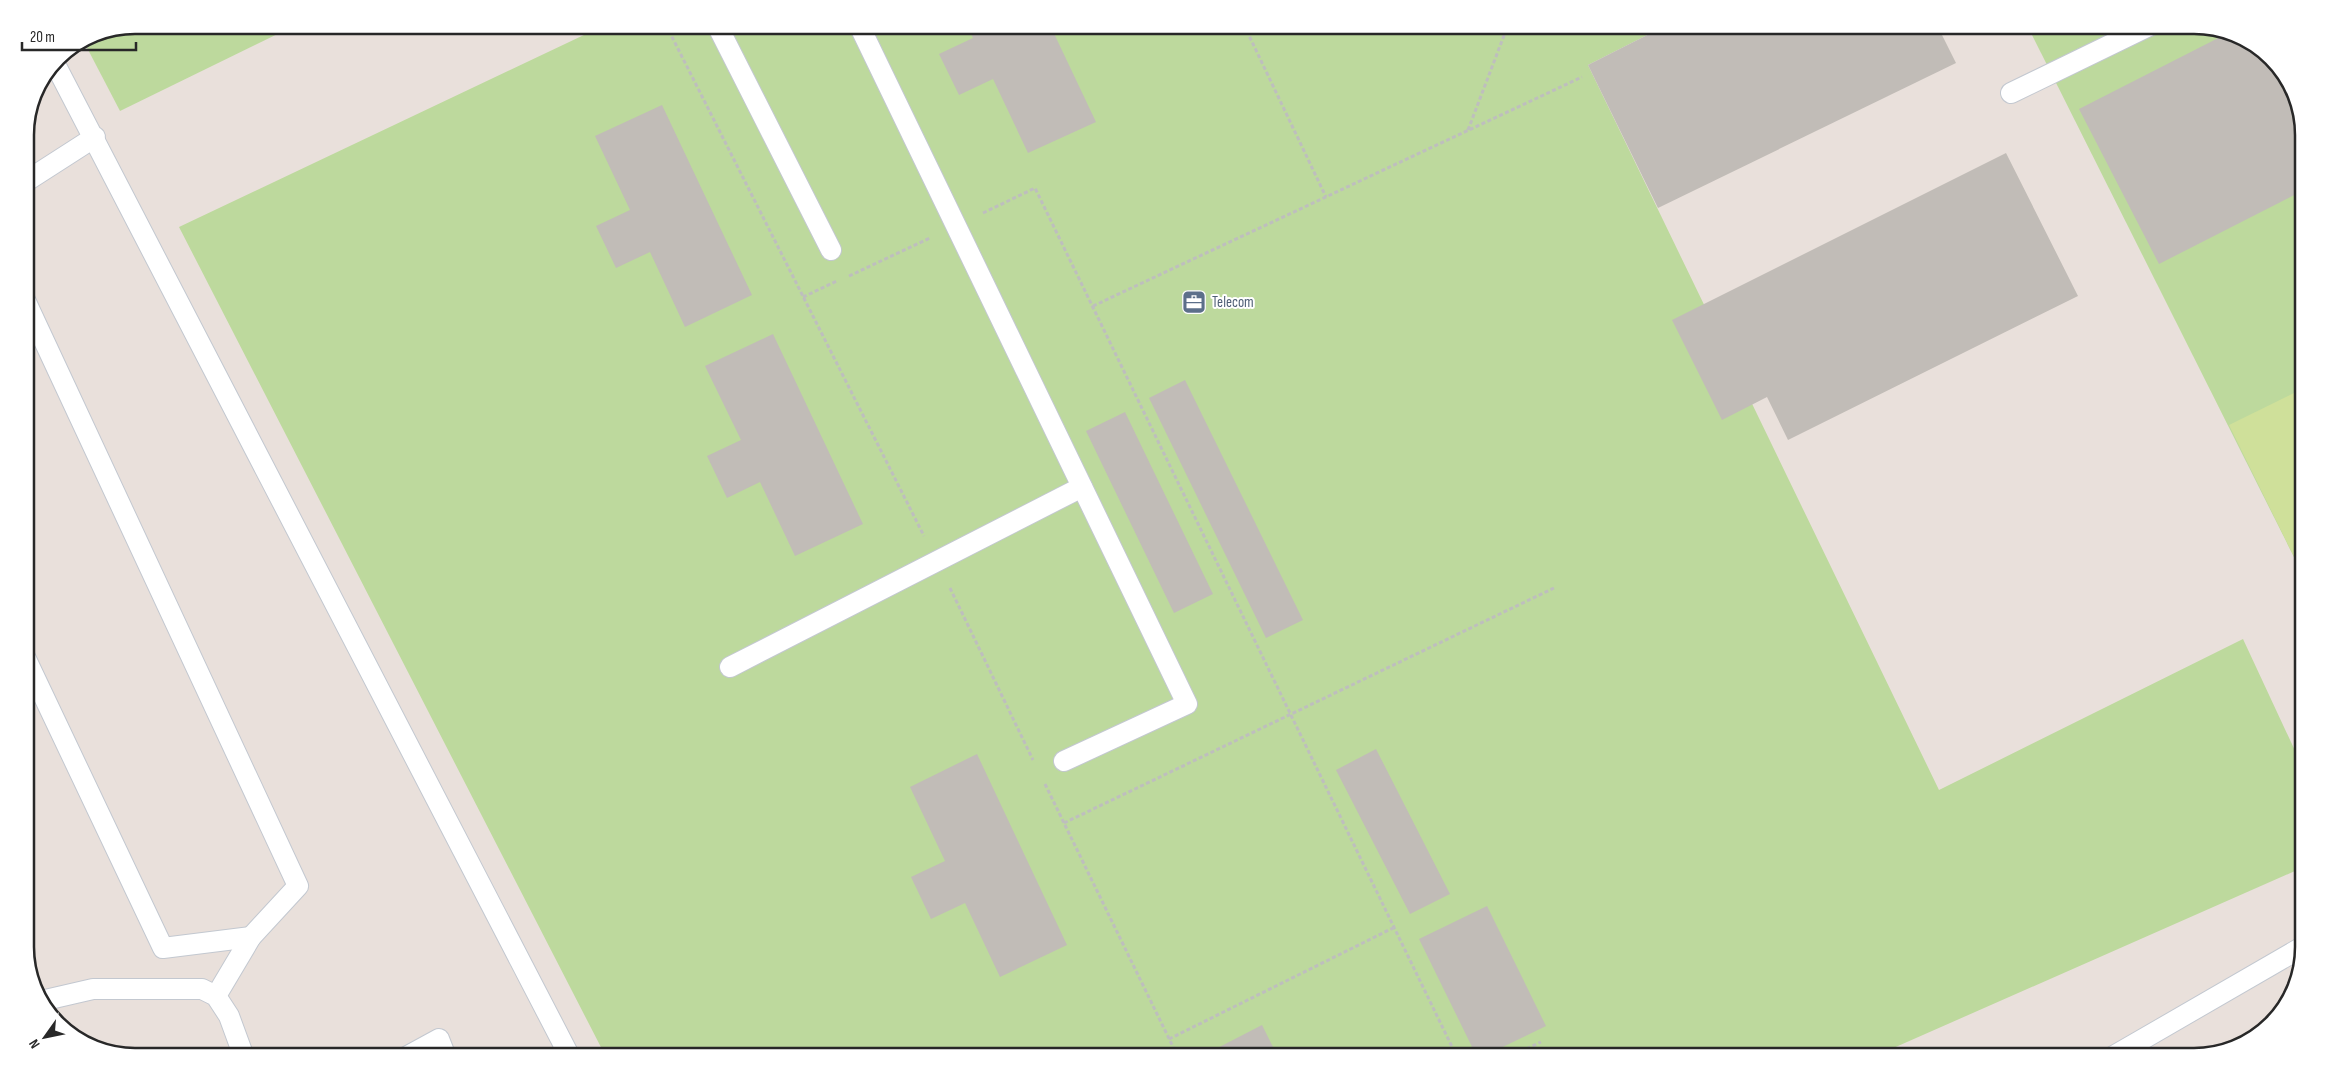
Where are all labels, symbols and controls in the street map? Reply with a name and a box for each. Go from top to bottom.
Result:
scale bar [22,20,136,52]
text: 20 m [30,28,55,47]
office icon: Telecom [1181,289,1207,315]
place label: Telecom [1212,293,1254,312]
north arrow [20,1012,70,1062]
text: N [25,1036,44,1052]

